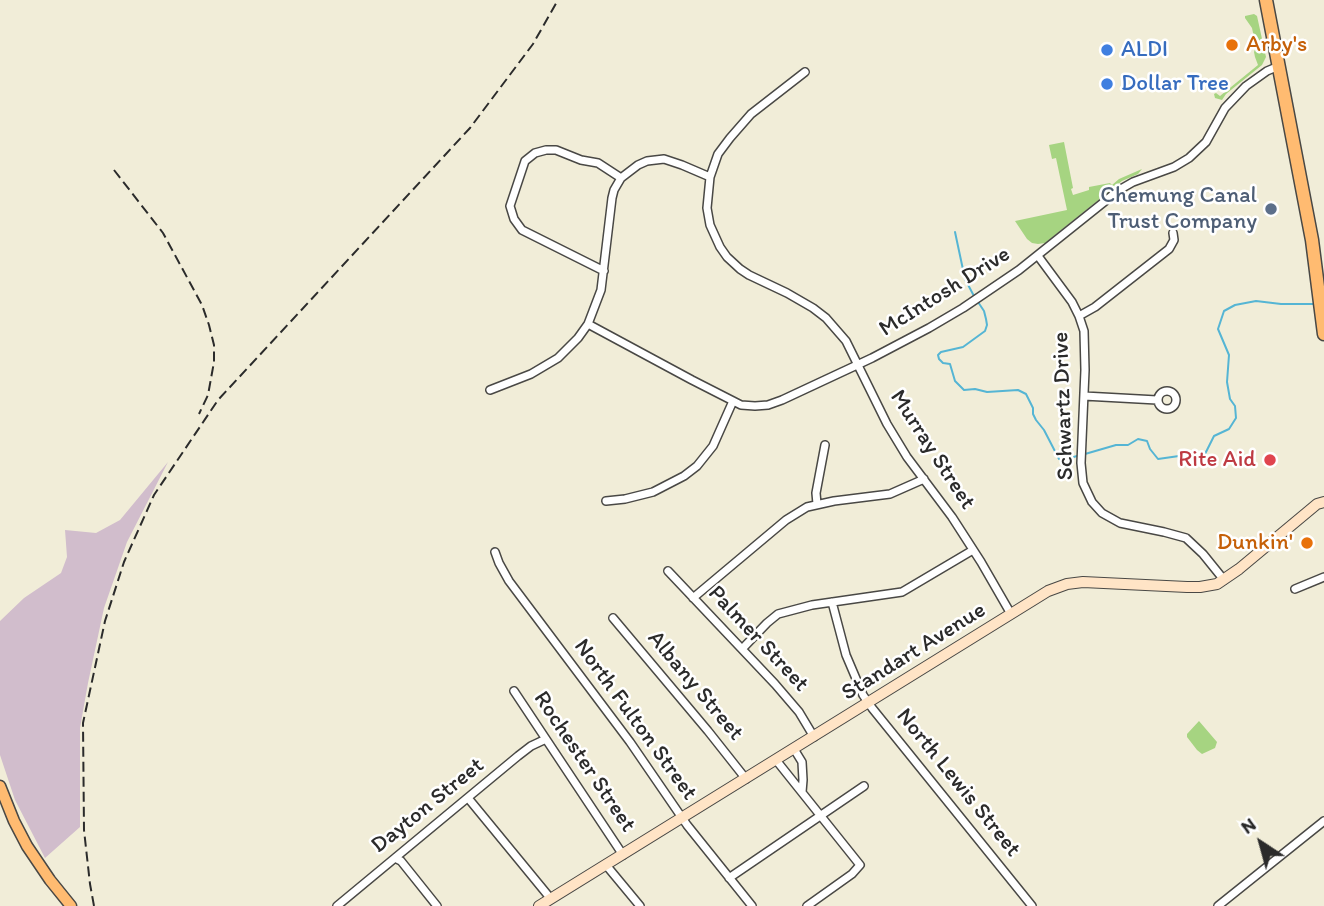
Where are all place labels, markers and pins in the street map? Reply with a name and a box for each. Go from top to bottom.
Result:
place label: Arby's [1246,31,1307,59]
place label: ALDI [1121,36,1168,64]
marker: Arby's [1224,37,1240,53]
marker: ALDI [1099,42,1115,58]
place label: Dollar Tree [1121,70,1229,98]
marker: Dollar Tree [1099,76,1115,92]
place label: Chemung Canal Trust Company [1100,182,1257,236]
marker: Chemung Canal Trust Company [1263,201,1279,217]
place label: Rite Aid [1178,446,1256,474]
marker: Rite Aid [1262,452,1278,468]
place label: Dunkin' [1217,529,1293,557]
marker: Dunkin' [1299,535,1315,551]

